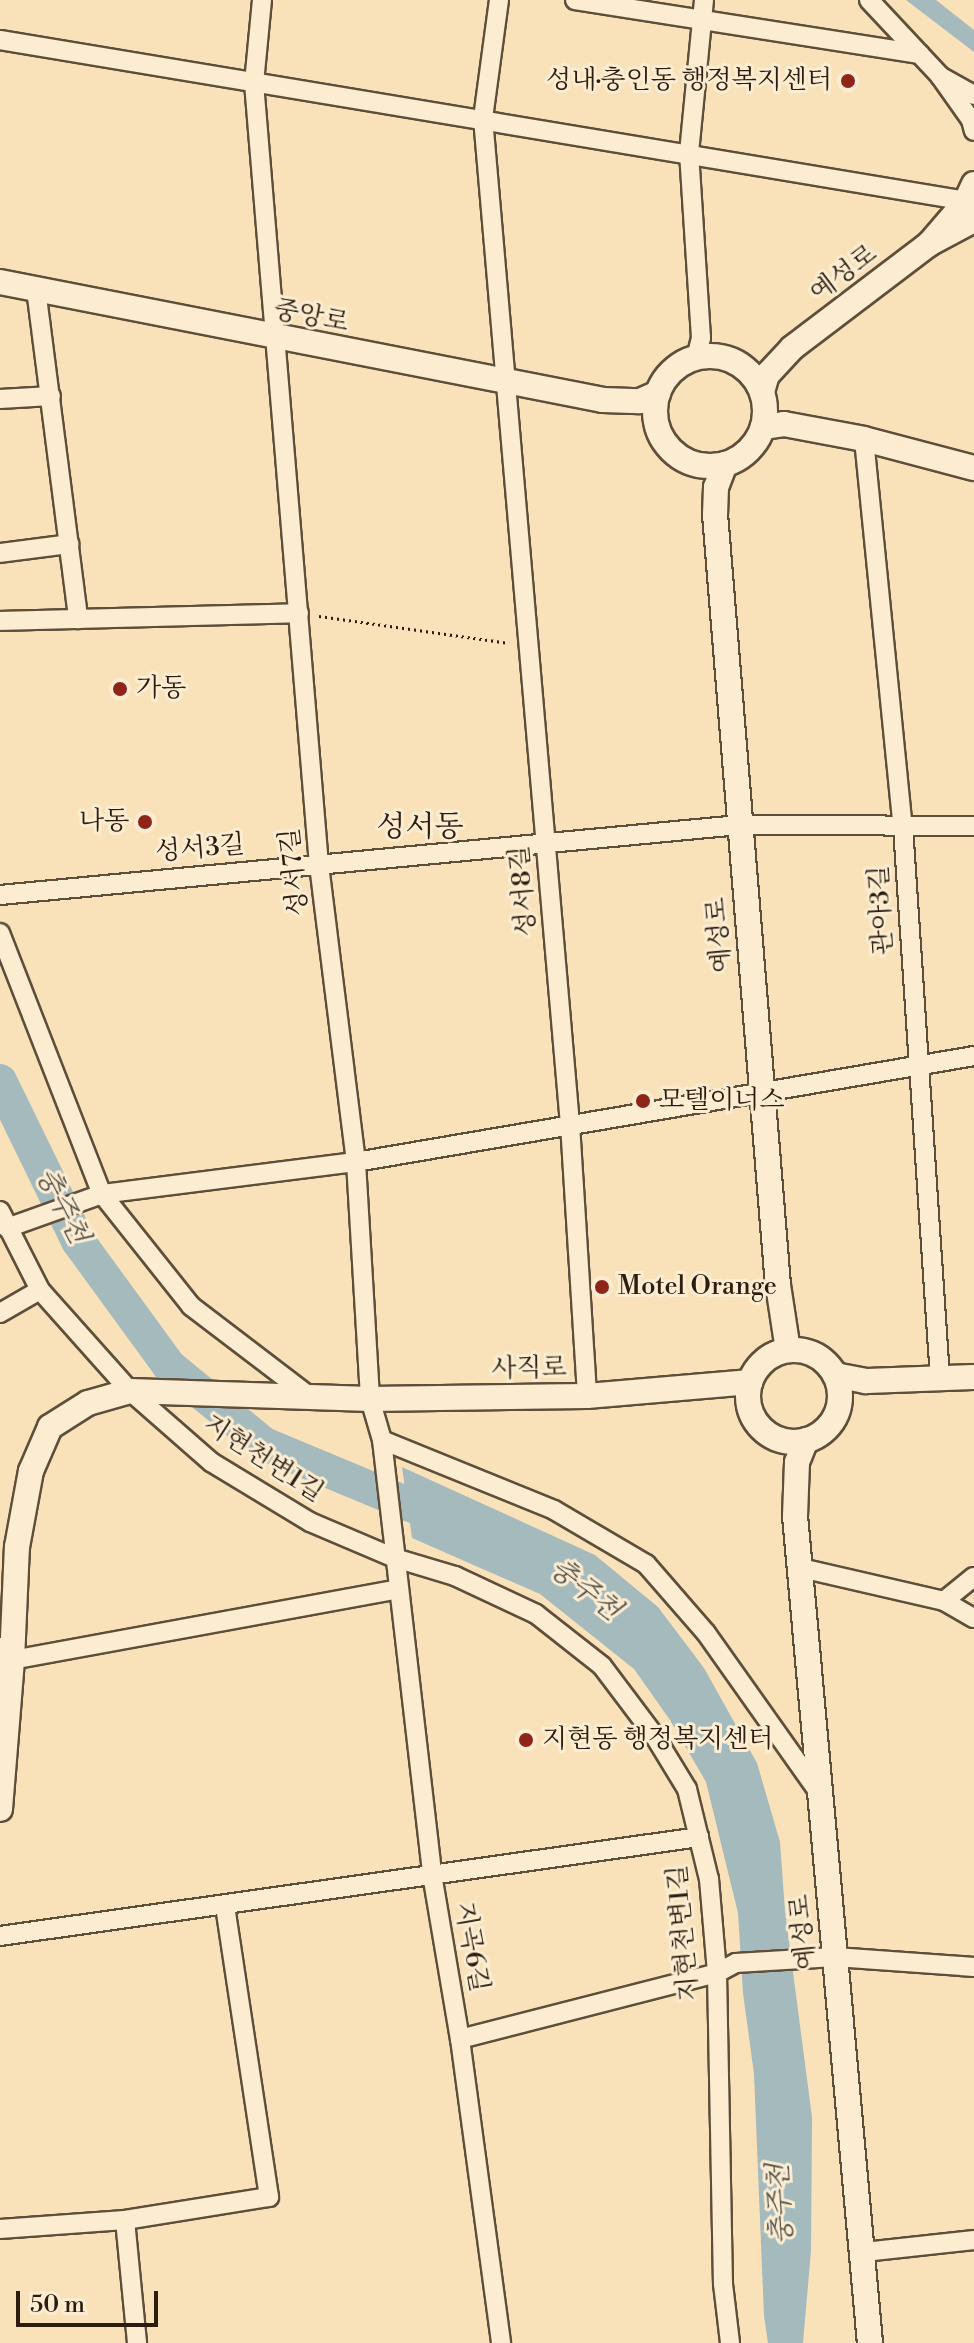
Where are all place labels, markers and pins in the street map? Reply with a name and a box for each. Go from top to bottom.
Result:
place label: 성내·충인동 행정복지센터 [546,65,832,97]
marker: 성내·충인동 행정복지센터 [839,72,857,90]
place label: 가동 [136,673,186,705]
marker: 가동 [111,680,129,698]
place label: 나동 [79,806,129,838]
marker: 나동 [136,813,154,831]
place label: 모텔이너스 [659,1085,785,1117]
marker: 모텔이너스 [634,1092,652,1110]
place label: Motel Orange [618,1271,777,1303]
marker: Motel Orange [593,1278,611,1296]
place label: 지현동 행정복지센터 [542,1724,773,1756]
marker: 지현동 행정복지센터 [517,1731,535,1749]

